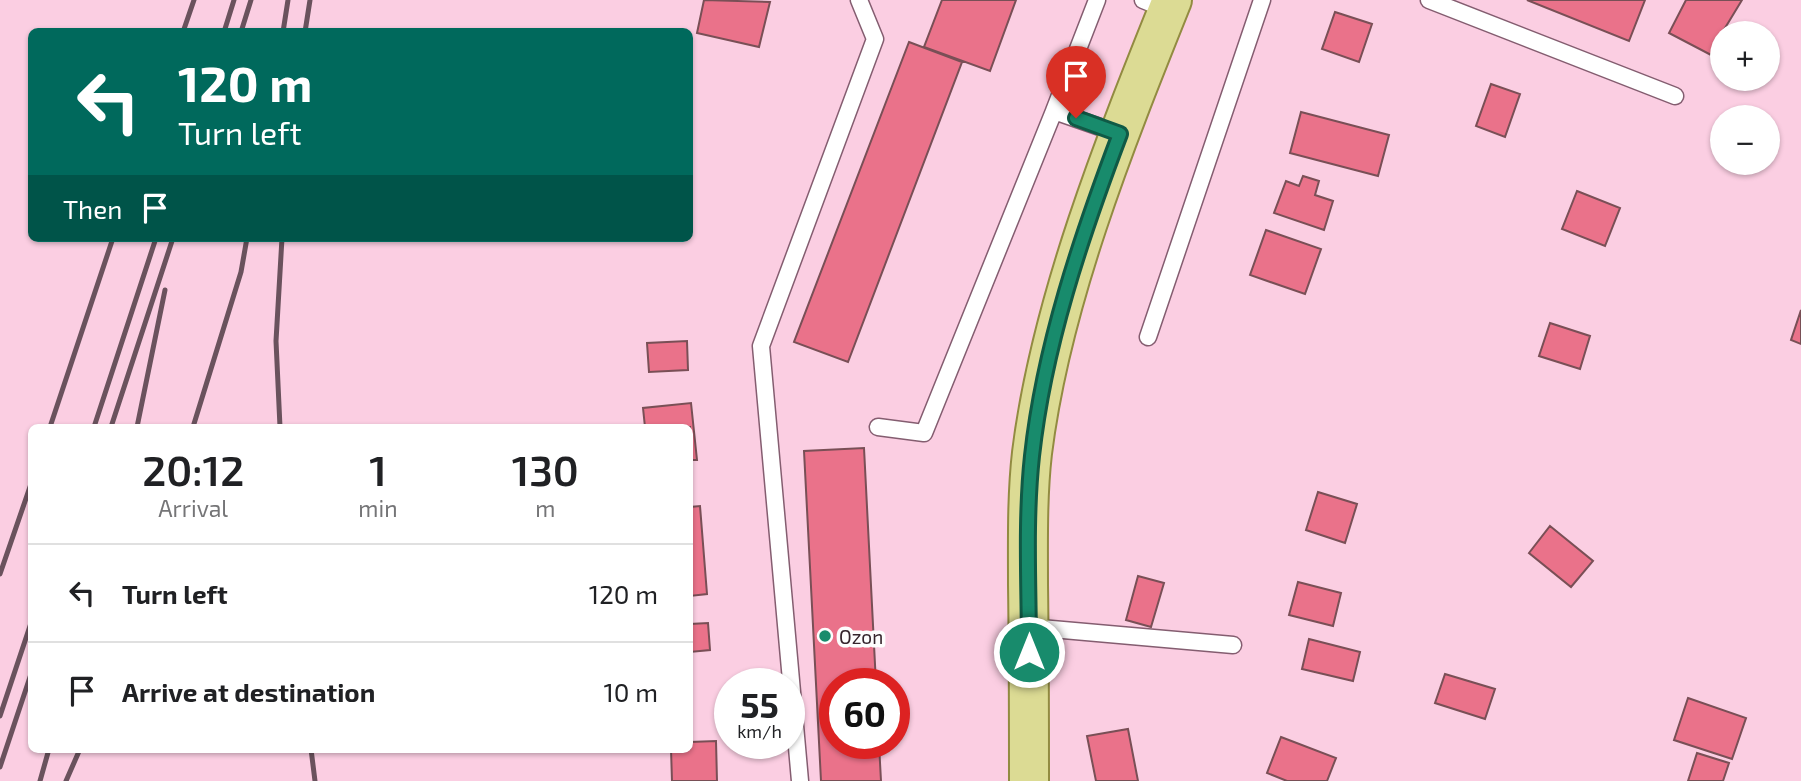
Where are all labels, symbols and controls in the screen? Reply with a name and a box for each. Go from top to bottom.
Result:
map controls [1710,21,1780,175]
button: + [1710,21,1780,91]
pin [1046,46,1106,118]
text: 120 m [178,53,312,112]
icon: left [63,56,154,147]
icon: arrive [1057,57,1095,95]
button: − [1710,105,1780,175]
text: Turn left [178,113,302,151]
icon: arrive [136,189,174,227]
text: Then [63,193,122,224]
text: 20:12 [142,444,244,494]
text: 1 [369,444,387,494]
text: 130 [512,444,579,494]
text: Arrival [158,494,228,522]
text: min [358,494,398,522]
text: m [535,494,555,522]
icon: left [63,574,101,612]
text: Turn left [122,578,228,609]
text: 120 m [589,578,658,609]
position arrow [992,615,1066,689]
place label: Ozon [839,625,883,648]
marker: Ozon [817,628,833,644]
speed limit sign: 60 [819,668,910,759]
icon: arrive [63,672,101,710]
text: Arrive at destination [122,676,375,707]
text: 10 m [603,676,658,707]
text: 55 [740,683,779,725]
text: km/h [737,720,782,742]

